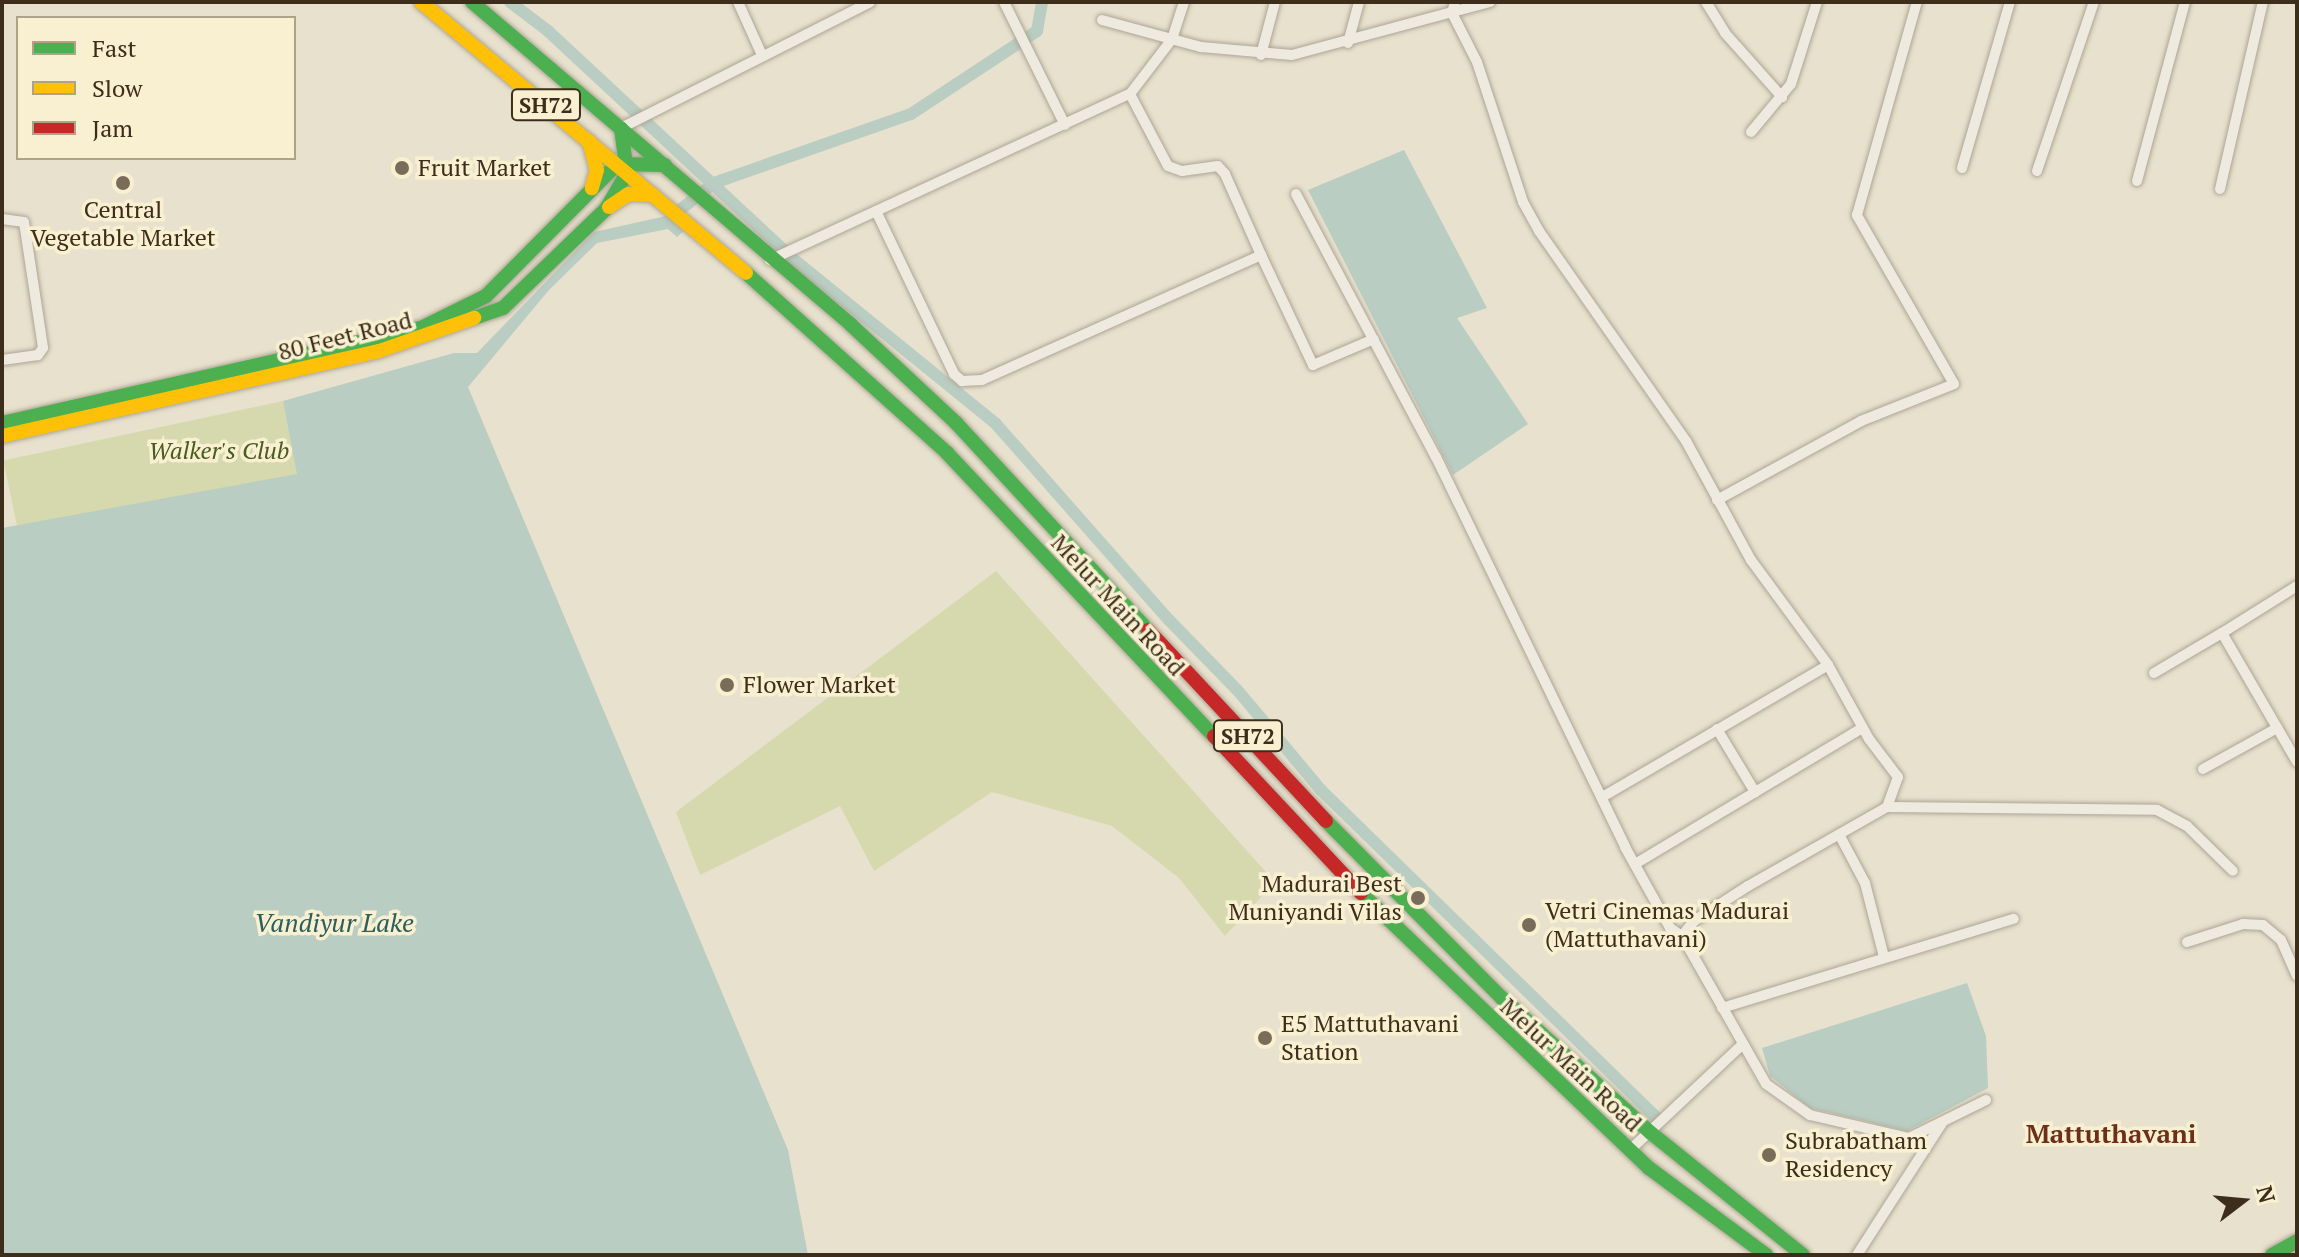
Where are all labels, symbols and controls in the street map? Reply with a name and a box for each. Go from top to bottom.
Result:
legend [16,16,296,160]
text: Fast [92,32,136,64]
text: Slow [92,72,143,104]
road number: SH72 [510,87,582,123]
text: Jam [92,112,133,144]
place label: Fruit Market [418,154,551,182]
marker: Fruit Market [393,159,411,177]
marker: Central Vegetable Market [114,174,132,192]
place label: Central Vegetable Market [30,196,216,252]
street label: 80 Feet Road [275,305,415,367]
park label: Walker's Club [149,437,289,465]
street label: Melur Main Road [1045,528,1191,682]
place label: Flower Market [743,671,896,699]
marker: Flower Market [718,676,736,694]
road number: SH72 [1212,718,1284,754]
place label: Madurai Best Muniyandi Vilas [1228,870,1402,926]
marker: Madurai Best Muniyandi Vilas [1409,889,1427,907]
place label: Vetri Cinemas Madurai (Mattuthavani) [1545,897,1789,953]
water label: Vandiyur Lake [254,907,414,939]
marker: Vetri Cinemas Madurai (Mattuthavani) [1520,916,1538,934]
street label: Melur Main Road [1494,992,1648,1138]
place label: E5 Mattuthavani Station [1281,1010,1459,1066]
marker: E5 Mattuthavani Station [1256,1029,1274,1047]
district label: Mattuthavani [2026,1118,2196,1150]
place label: Subrabatham Residency [1785,1127,1927,1183]
marker: Subrabatham Residency [1760,1146,1778,1164]
north arrow [2203,1161,2283,1241]
text: N [2250,1182,2283,1206]

